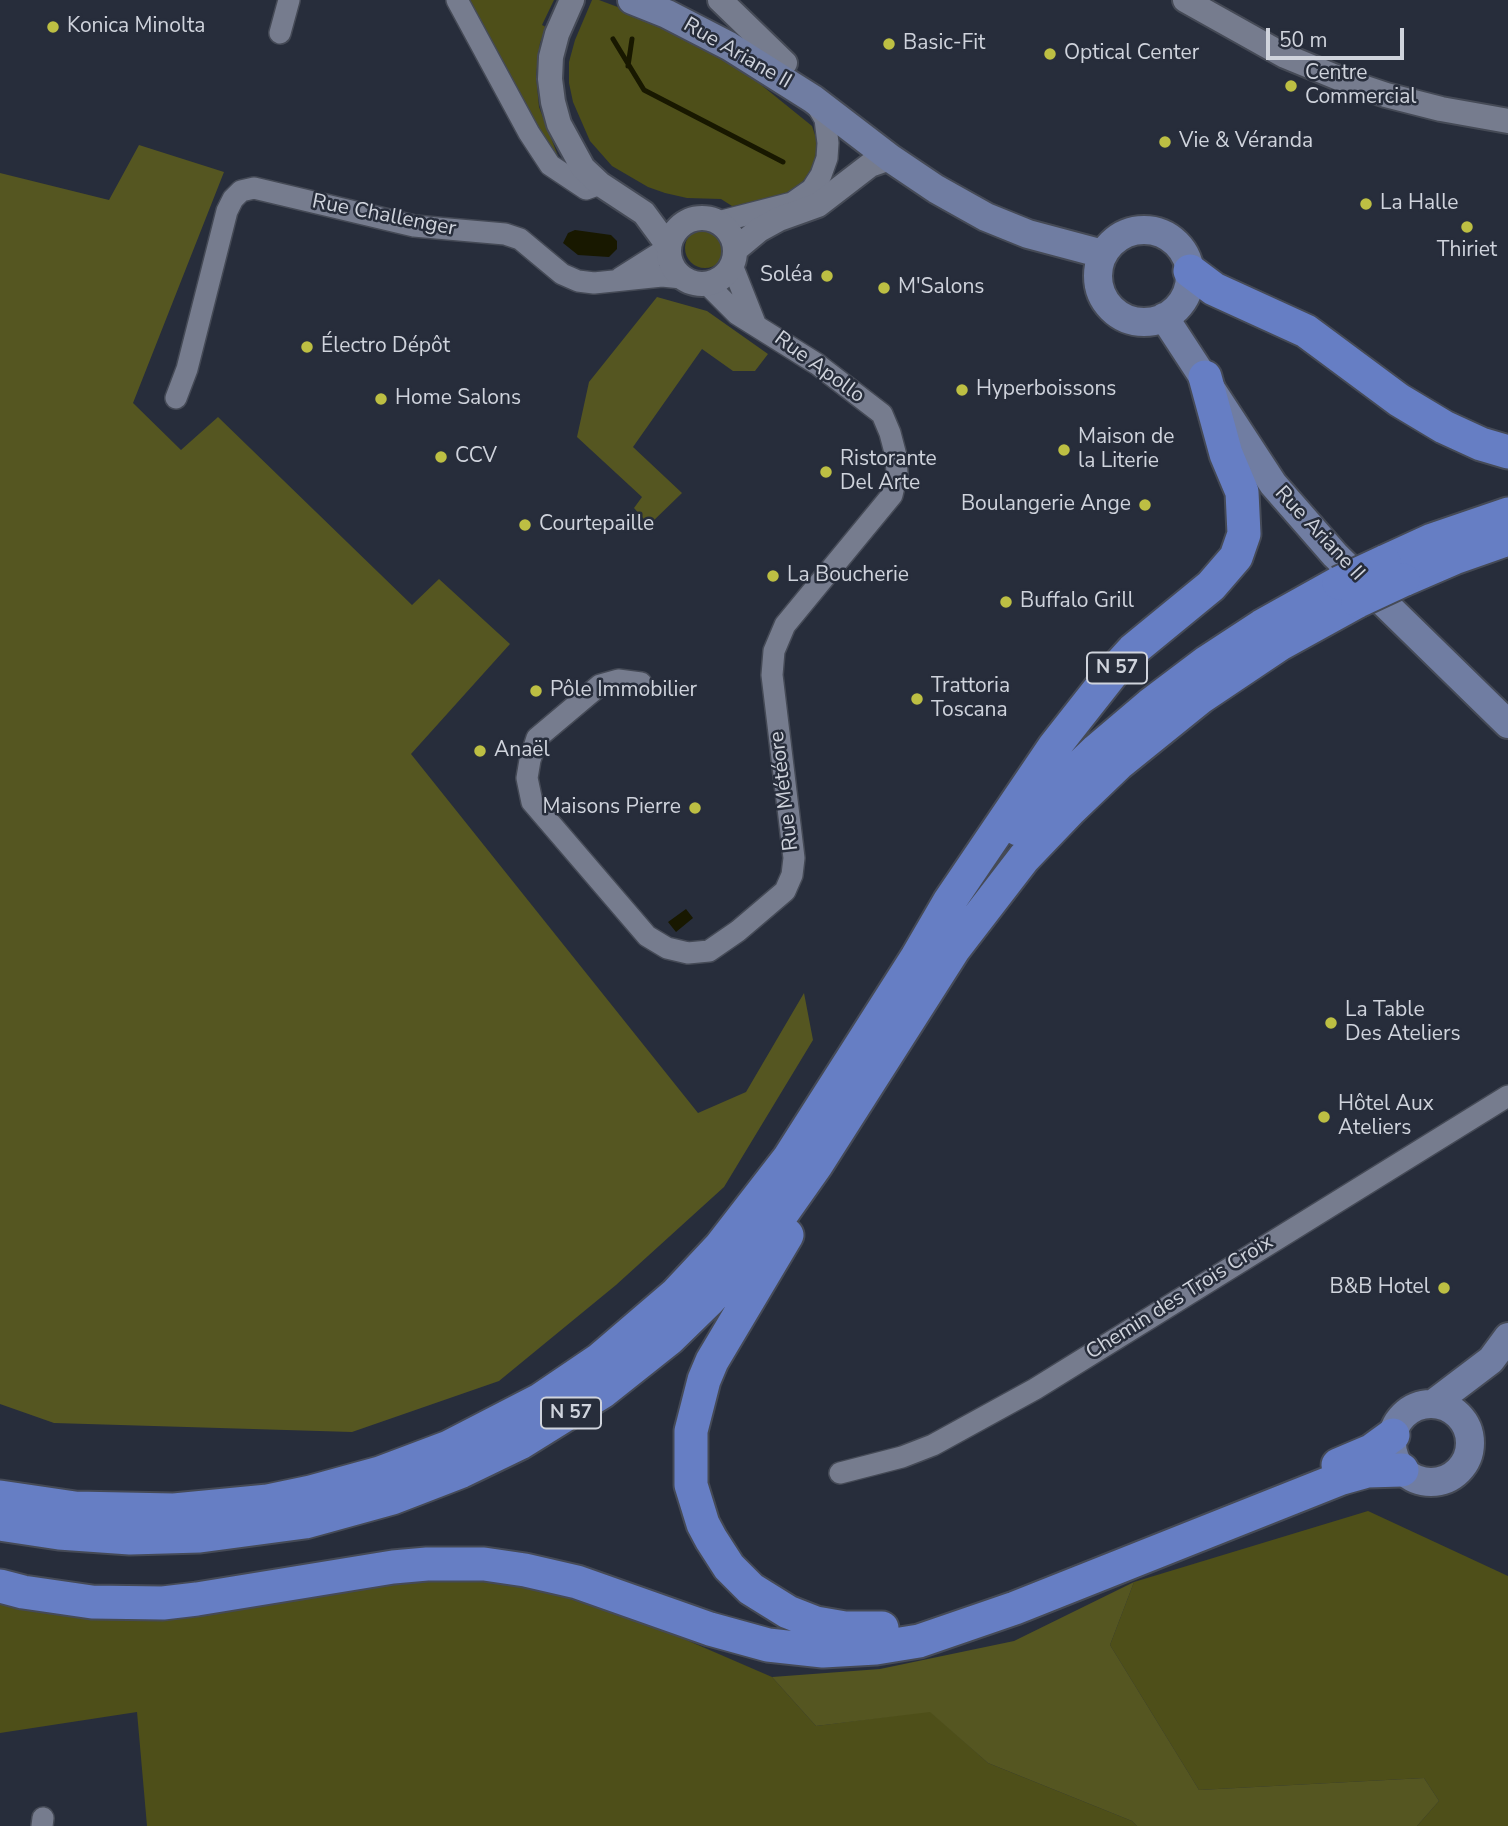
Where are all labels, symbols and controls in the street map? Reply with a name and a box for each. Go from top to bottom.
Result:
street label: Rue Ariane II [679,13,795,95]
place label: Konica Minolta [67,14,205,40]
scale bar [1270,14,1408,58]
marker: Konica Minolta [45,19,61,35]
text: 50 m [1279,26,1328,54]
place label: Basic-Fit [903,31,985,57]
marker: Basic-Fit [881,36,897,52]
place label: Optical Center [1064,41,1199,67]
marker: Optical Center [1042,46,1058,62]
place label: Centre Commercial [1305,61,1417,111]
marker: Centre Commercial [1283,78,1299,94]
place label: Vie & Véranda [1179,129,1313,155]
marker: Vie & Véranda [1157,134,1173,150]
street label: Rue Challenger [310,190,458,242]
place label: La Halle [1380,191,1459,217]
marker: La Halle [1358,196,1374,212]
marker: Thiriet [1459,219,1475,235]
place label: Thiriet [1437,238,1497,264]
place label: Soléa [760,263,813,289]
marker: Soléa [819,268,835,284]
place label: M'Salons [898,275,984,301]
marker: M'Salons [876,280,892,296]
street label: Rue Apollo [769,327,869,409]
place label: Électro Dépôt [321,334,450,360]
marker: Électro Dépôt [299,339,315,355]
place label: Hyperboissons [976,377,1116,403]
marker: Hyperboissons [954,382,970,398]
place label: Home Salons [395,386,521,412]
marker: Home Salons [373,391,389,407]
place label: Maison de la Literie [1078,425,1174,475]
marker: Maison de la Literie [1056,442,1072,458]
place label: CCV [455,444,497,470]
place label: Ristorante Del Arte [840,447,937,497]
marker: CCV [433,449,449,465]
marker: Ristorante Del Arte [818,464,834,480]
street label: Rue Ariane II [1269,481,1369,587]
place label: Boulangerie Ange [961,492,1131,518]
marker: Boulangerie Ange [1137,497,1153,513]
place label: Courtepaille [539,512,654,538]
marker: Courtepaille [517,517,533,533]
place label: La Boucherie [787,563,909,589]
marker: La Boucherie [765,568,781,584]
place label: Buffalo Grill [1020,589,1134,615]
marker: Buffalo Grill [998,594,1014,610]
road number: N 57 [1087,652,1147,684]
place label: Trattoria Toscana [931,674,1010,724]
place label: Pôle Immobilier [550,678,697,704]
marker: Pôle Immobilier [528,683,544,699]
marker: Trattoria Toscana [909,691,925,707]
street label: Rue Météore [765,730,805,852]
place label: Anaël [494,738,550,764]
marker: Anaël [472,743,488,759]
place label: Maisons Pierre [542,795,681,821]
marker: Maisons Pierre [687,800,703,816]
place label: La Table Des Ateliers [1345,998,1460,1048]
marker: La Table Des Ateliers [1323,1015,1339,1031]
place label: Hôtel Aux Ateliers [1338,1092,1434,1142]
marker: Hôtel Aux Ateliers [1316,1109,1332,1125]
street label: Chemin des Trois Croix [1082,1230,1278,1366]
place label: B&B Hotel [1329,1275,1430,1301]
marker: B&B Hotel [1436,1280,1452,1296]
road number: N 57 [541,1398,601,1428]

